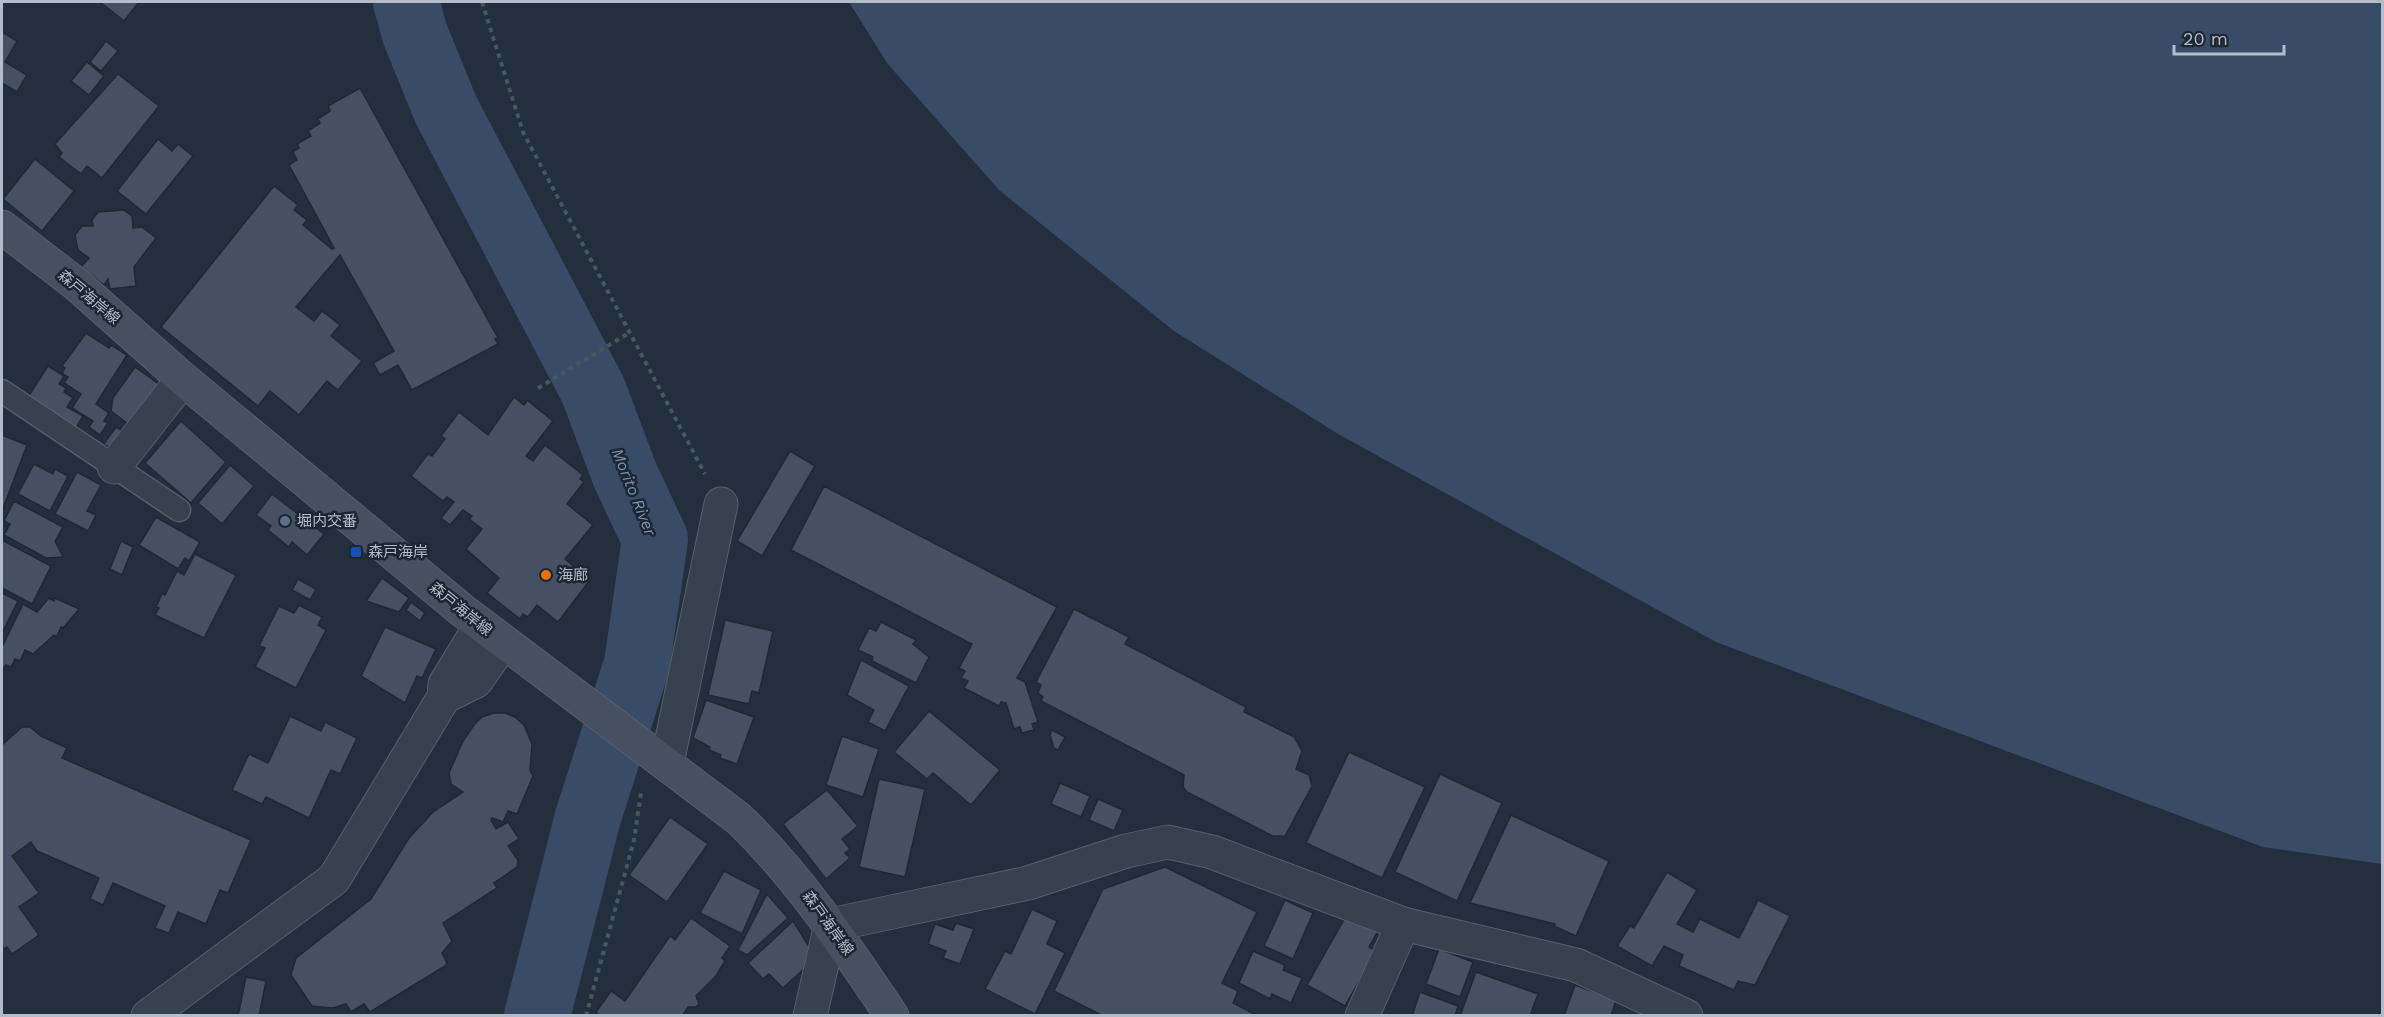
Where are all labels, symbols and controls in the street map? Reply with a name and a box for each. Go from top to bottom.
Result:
scale bar [2174,18,2284,56]
text: 20 m [2183,28,2228,49]
street label: 森戸海岸線 [54,266,124,328]
water label: Morito River [608,446,660,539]
place label: 堀内交番 [297,512,357,530]
marker: 堀内交番 [278,514,292,528]
place label: 森戸海岸 [368,543,428,561]
marker: 森戸海岸 [349,545,363,559]
place label: 海廊 [558,566,588,584]
marker: 海廊 [539,568,553,582]
street label: 森戸海岸線 [426,578,496,640]
street label: 森戸海岸線 [799,887,857,959]

